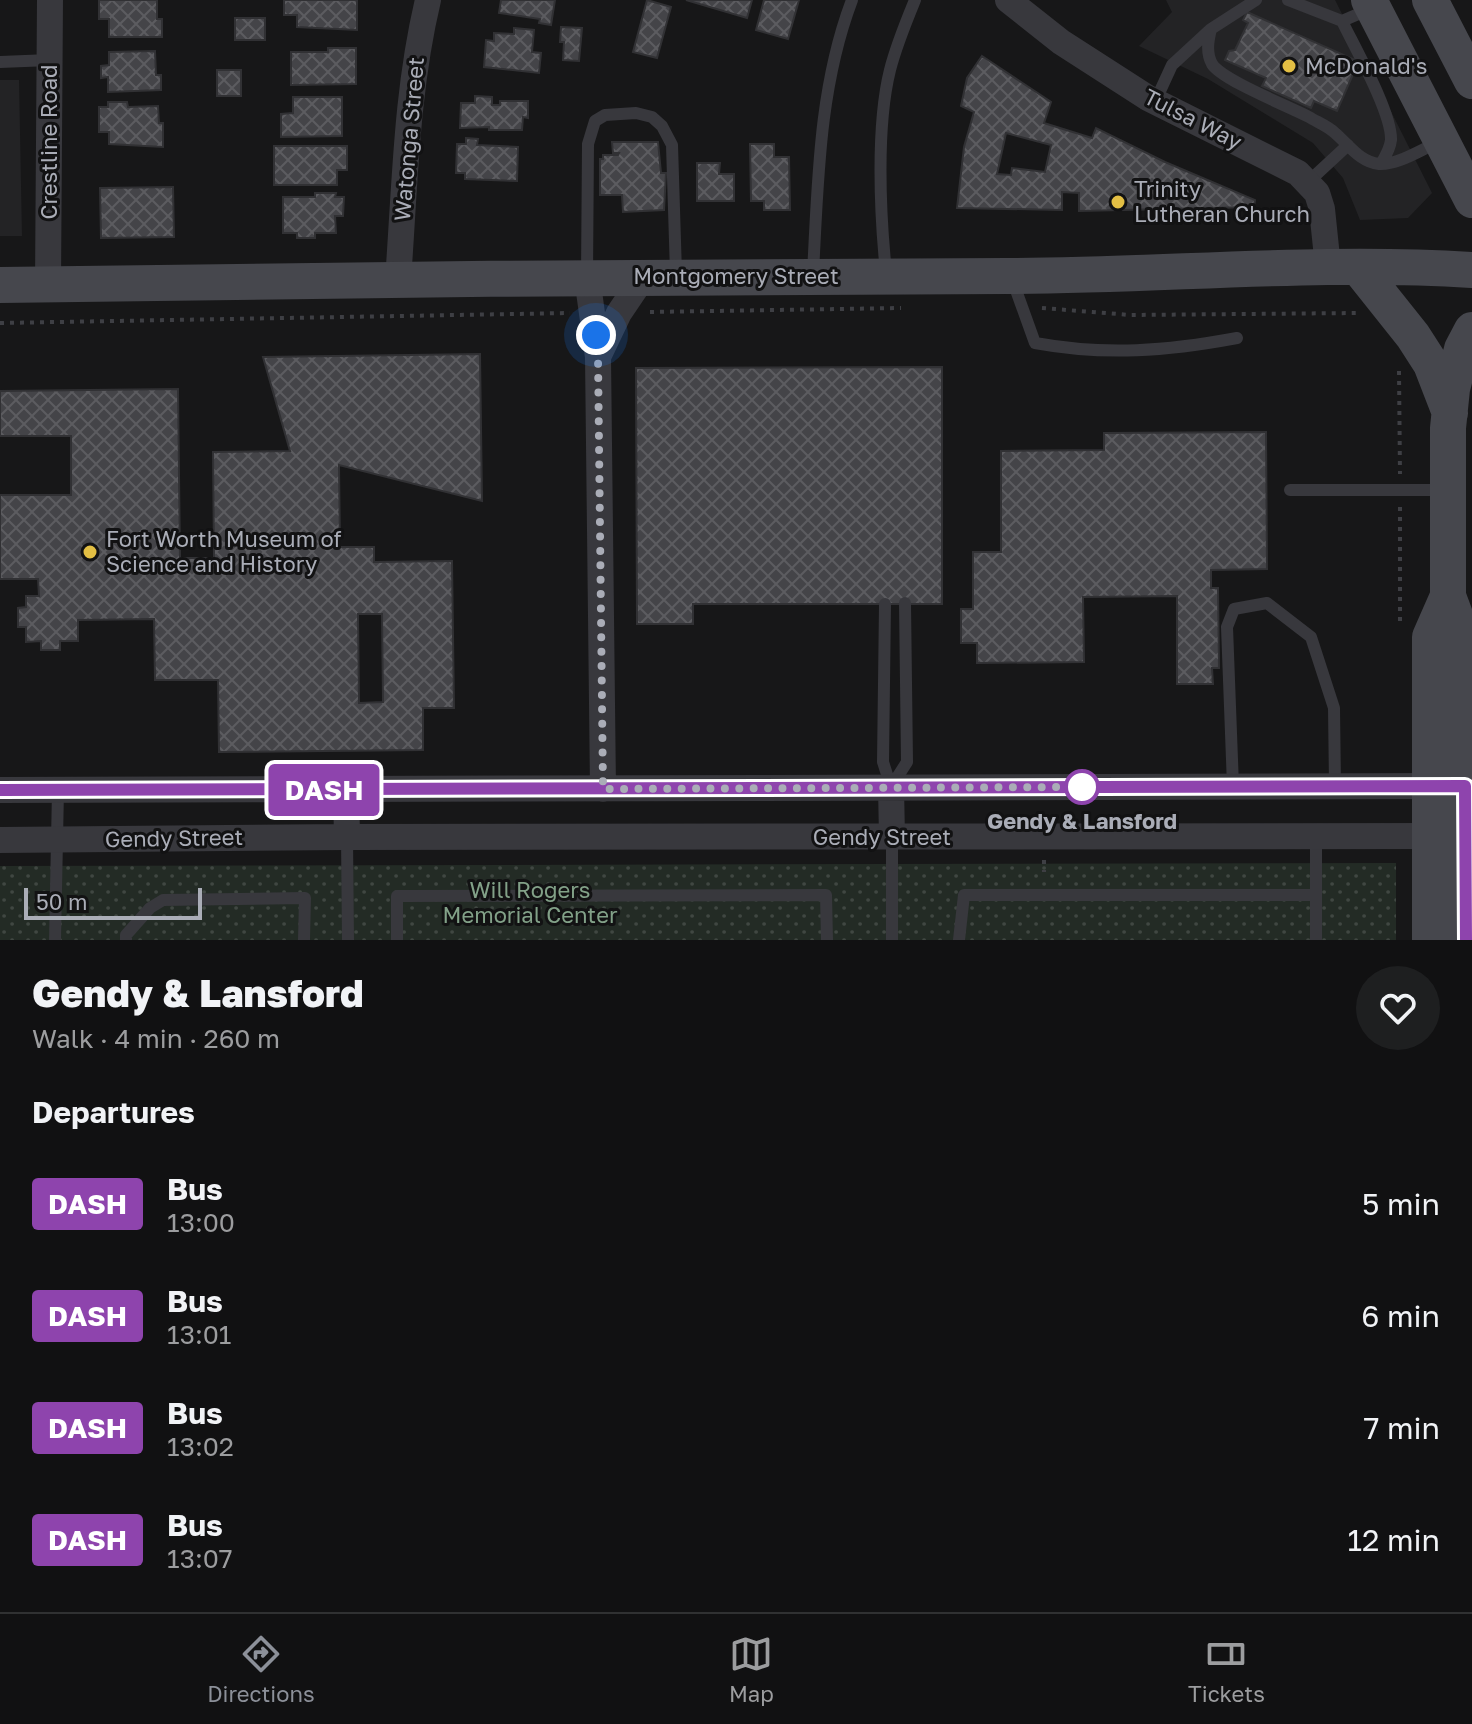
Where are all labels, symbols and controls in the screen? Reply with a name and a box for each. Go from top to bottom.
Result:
place label: McDonald's [1305,52,1427,79]
street label: Watonga Street [388,56,429,222]
marker: McDonald's [1280,57,1298,75]
street label: Crestline Road [35,64,62,220]
street label: Tulsa Way [1140,82,1247,155]
place label: Trinity Lutheran Church [1134,175,1310,227]
marker: Trinity Lutheran Church [1109,193,1127,211]
street label: Montgomery Street [633,262,839,289]
your location [576,315,616,355]
place label: Fort Worth Museum of Science and History [106,525,342,577]
marker: Fort Worth Museum of Science and History [81,543,99,561]
line badge: DASH [268,764,380,816]
marker: Gendy & Lansford [1065,770,1099,804]
text: DASH [284,773,364,806]
place label: Gendy & Lansford [987,807,1177,834]
street label: Gendy Street [105,823,243,852]
street label: Gendy Street [813,823,951,850]
park label: Will Rogers Memorial Center [443,876,618,928]
scale bar [24,884,202,920]
text: 50 m [36,888,87,915]
button: heart [1356,966,1440,1050]
text: Gendy & Lansford [32,970,363,1015]
text: Walk · 4 min · 260 m [32,1023,280,1054]
text: Departures [32,1094,195,1130]
text: Bus [167,1171,223,1207]
text: 5 min [1362,1186,1440,1222]
text: DASH [48,1187,127,1220]
text: 13:00 [167,1207,235,1238]
text: Bus [167,1283,223,1319]
text: 6 min [1361,1298,1440,1334]
text: DASH [48,1299,127,1332]
text: 13:01 [167,1319,231,1350]
text: Bus [167,1395,223,1431]
text: 7 min [1364,1410,1440,1446]
text: DASH [48,1411,127,1444]
text: 13:02 [167,1431,234,1462]
text: Bus [167,1507,223,1543]
text: 12 min [1348,1522,1440,1558]
text: DASH [48,1523,127,1556]
text: 13:07 [167,1543,233,1574]
tab: Directions [207,1632,315,1707]
tab: Map [729,1632,774,1707]
tab: Tickets [1188,1632,1265,1707]

